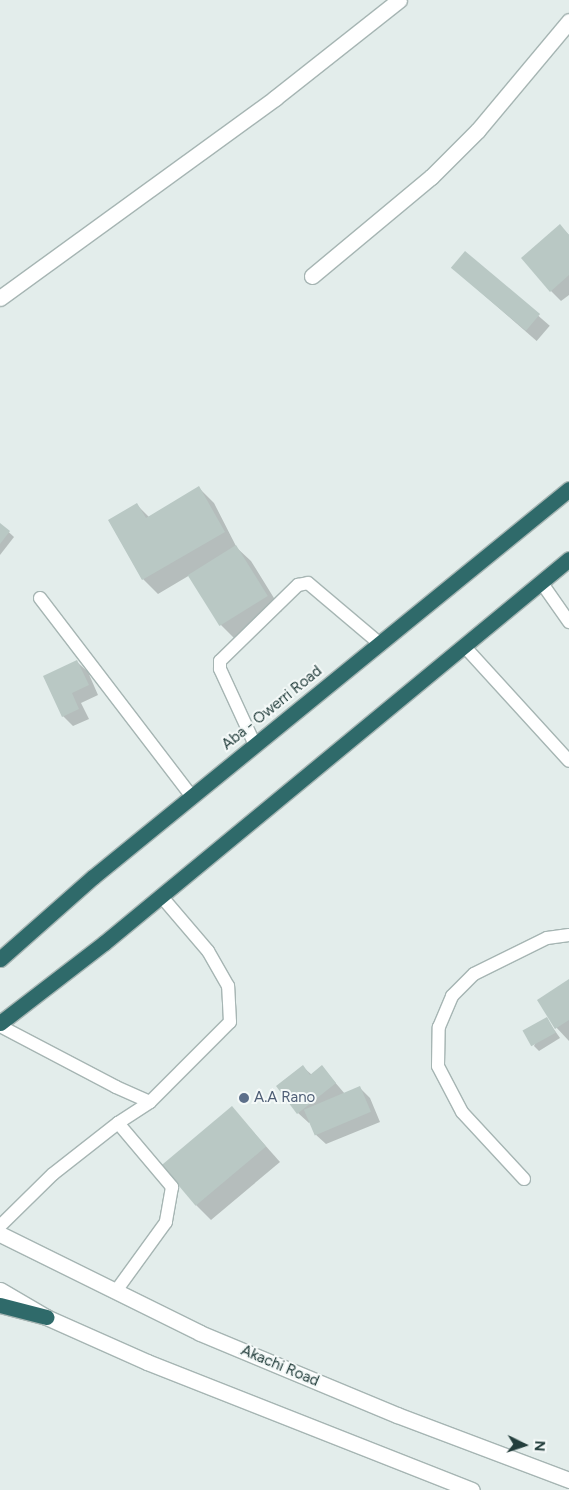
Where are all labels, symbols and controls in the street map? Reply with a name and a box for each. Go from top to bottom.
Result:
street label: Aba - Owerri Road [218,662,326,754]
place label: A.A Rano [254,1089,315,1107]
marker: A.A Rano [238,1092,250,1104]
street label: Akachi Road [238,1341,322,1391]
north arrow [499,1420,549,1470]
text: N [531,1440,548,1452]

